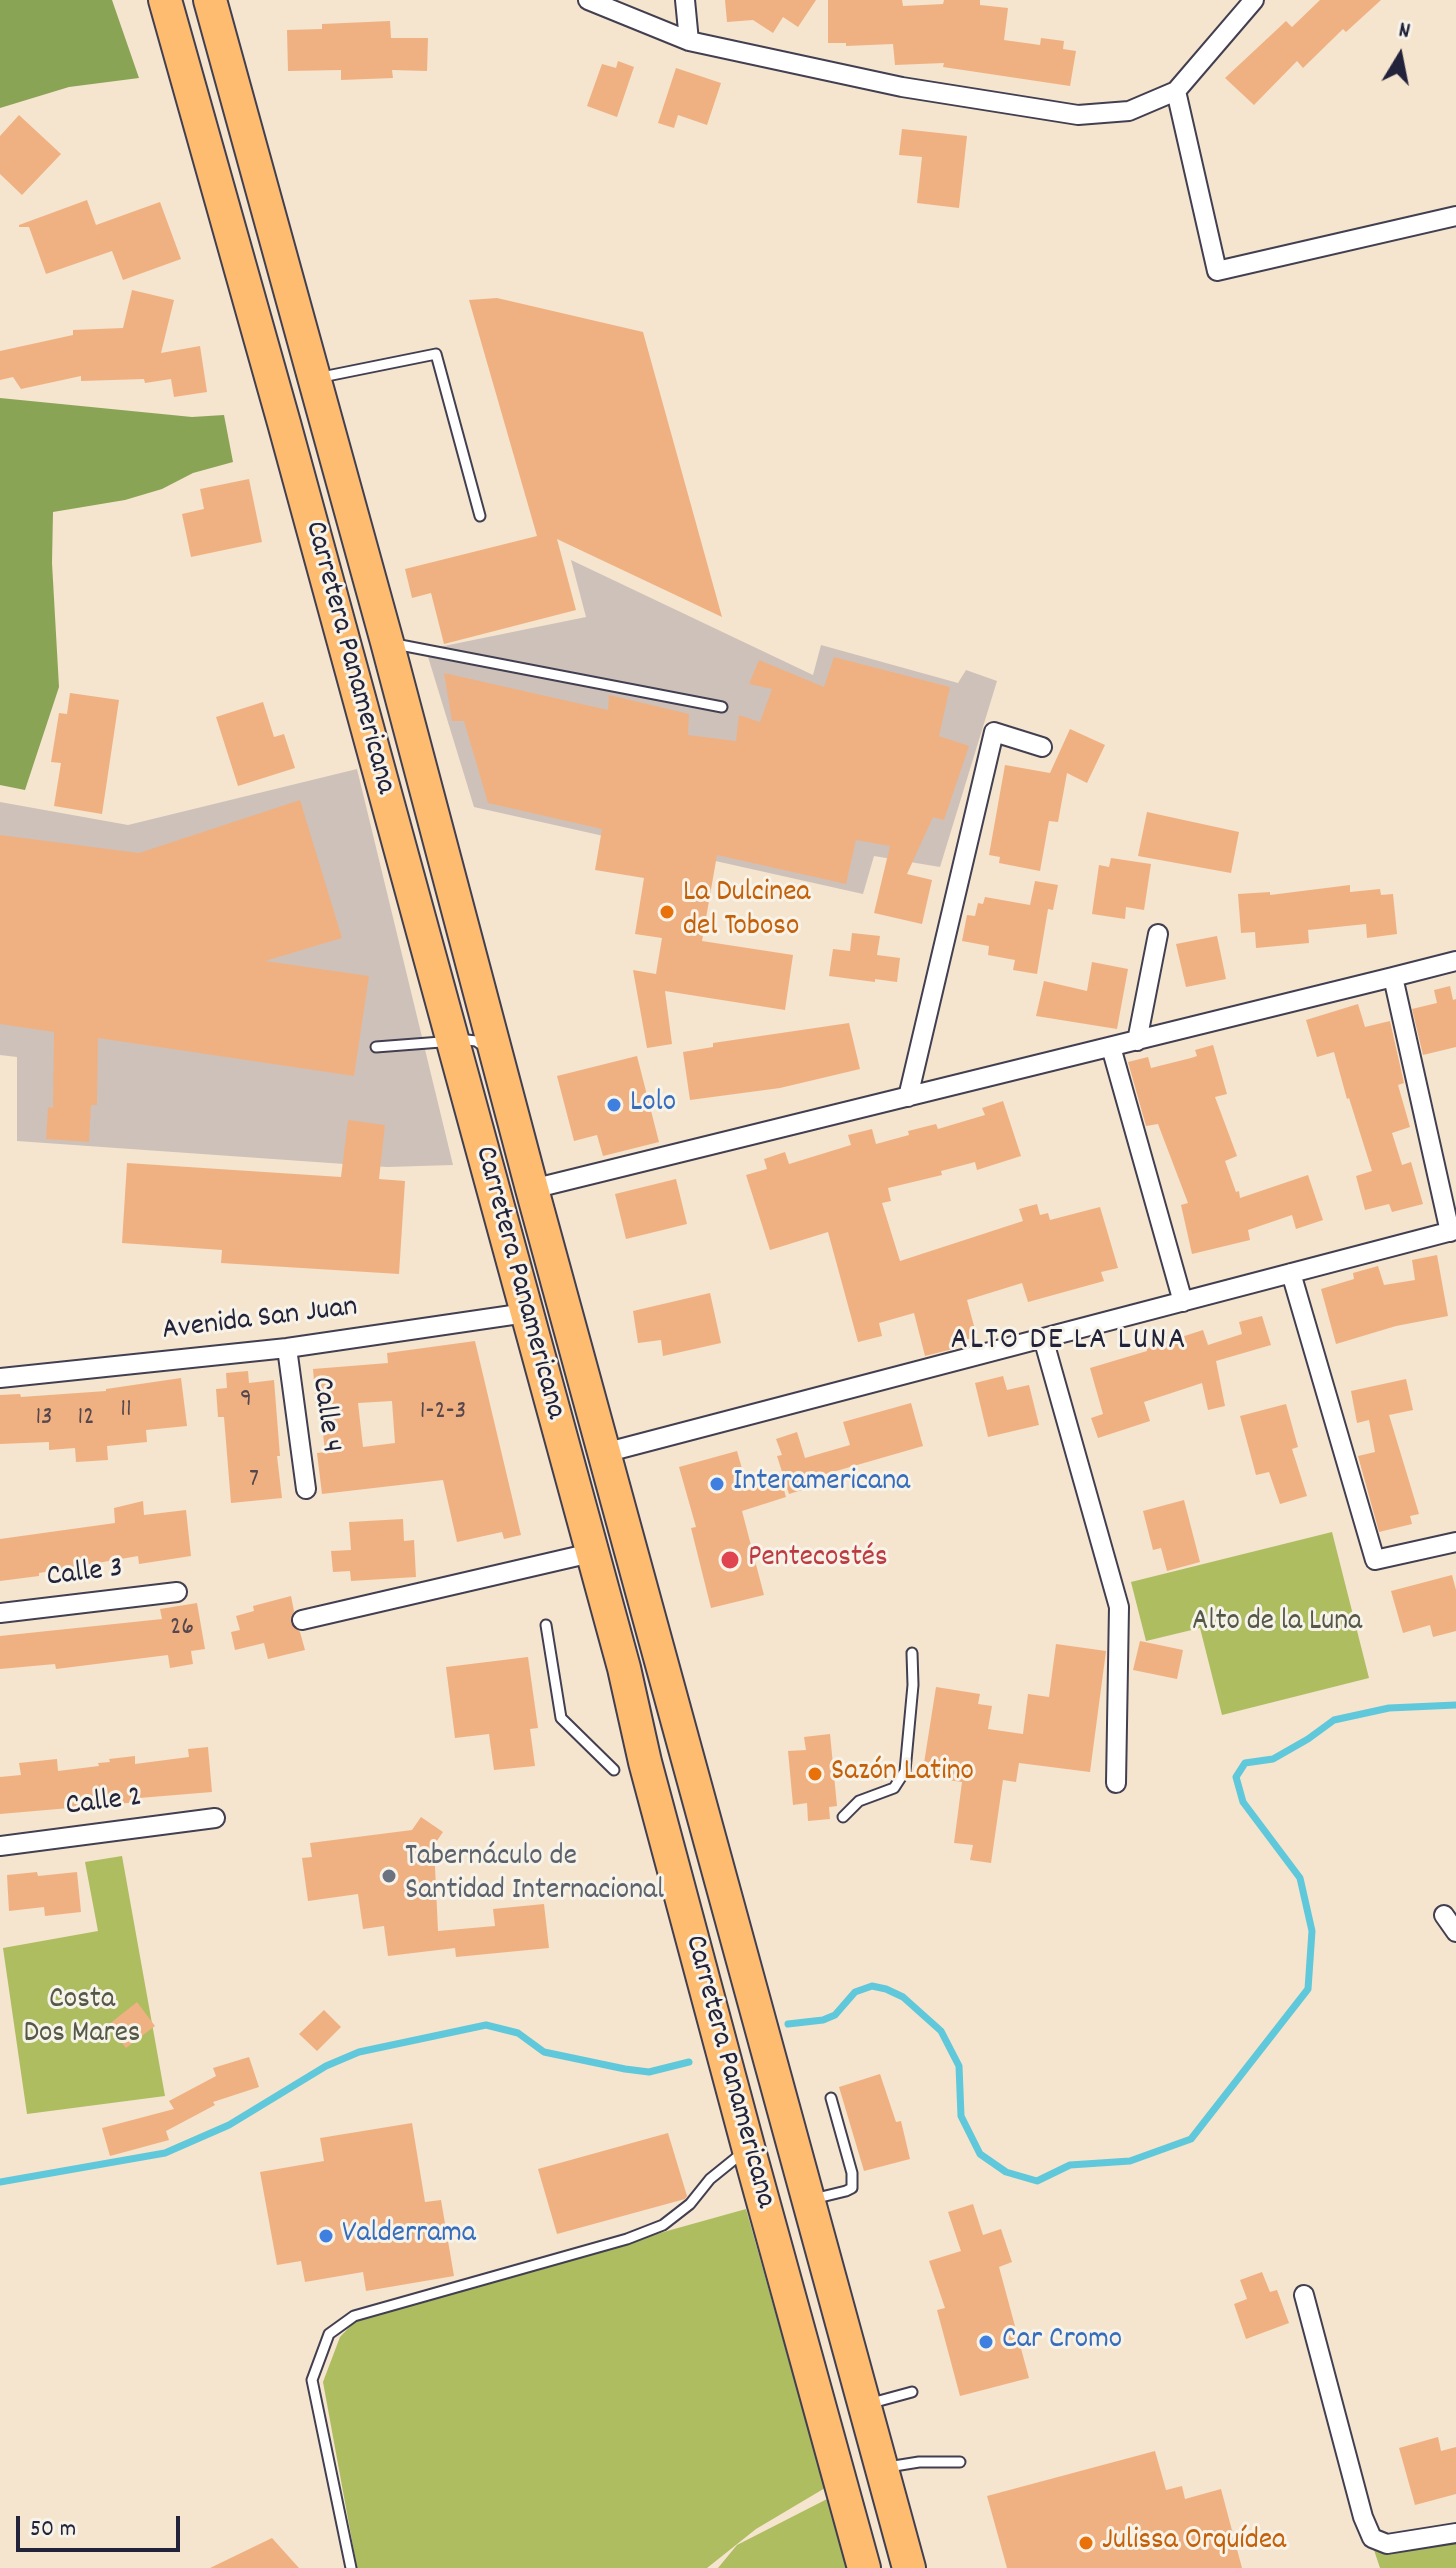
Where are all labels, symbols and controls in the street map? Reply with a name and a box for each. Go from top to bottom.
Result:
north arrow [1360,16,1440,96]
text: N [1396,16,1412,48]
street label: Carretera Panamericana [294,518,402,798]
place label: La Dulcinea del Toboso [683,877,810,948]
marker: La Dulcinea del Toboso [658,903,676,921]
place label: Lolo [630,1087,676,1123]
marker: Lolo [605,1096,623,1114]
street label: Carretera Panamericana [464,1143,572,1423]
street label: Avenida San Juan [160,1291,360,1351]
district label: ALTO DE LA LUNA [950,1324,1188,1362]
street label: Calle 4 [301,1375,347,1455]
house number: 9 [240,1385,252,1417]
house number: 11 [120,1395,132,1427]
house number: 1-2-3 [420,1397,466,1429]
house number: 13 [35,1403,53,1435]
house number: 12 [77,1403,95,1435]
house number: 7 [249,1465,259,1497]
place label: Interamericana [733,1466,910,1502]
marker: Interamericana [708,1475,726,1493]
place label: Pentecostés [748,1542,888,1578]
marker: Pentecostés [719,1549,741,1571]
street label: Calle 3 [45,1552,125,1598]
park label: Alto de la Luna [1192,1606,1362,1642]
house number: 26 [170,1613,194,1645]
place label: Sazón Latino [831,1756,974,1792]
marker: Sazón Latino [806,1765,824,1783]
street label: Calle 2 [64,1781,144,1827]
place label: Tabernáculo de Santidad Internacional [405,1841,664,1912]
marker: Tabernáculo de Santidad Internacional [380,1867,398,1885]
street label: Carretera Panamericana [674,1932,782,2212]
park label: Costa Dos Mares [24,1984,140,2054]
place label: Valderrama [342,2218,476,2254]
marker: Valderrama [317,2227,335,2245]
place label: Car Cromo [1002,2324,1122,2360]
marker: Car Cromo [977,2333,995,2351]
scale bar [20,2500,184,2550]
text: 50 m [30,2513,76,2547]
place label: Julissa Orquídea [1102,2525,1286,2561]
marker: Julissa Orquídea [1077,2534,1095,2552]

